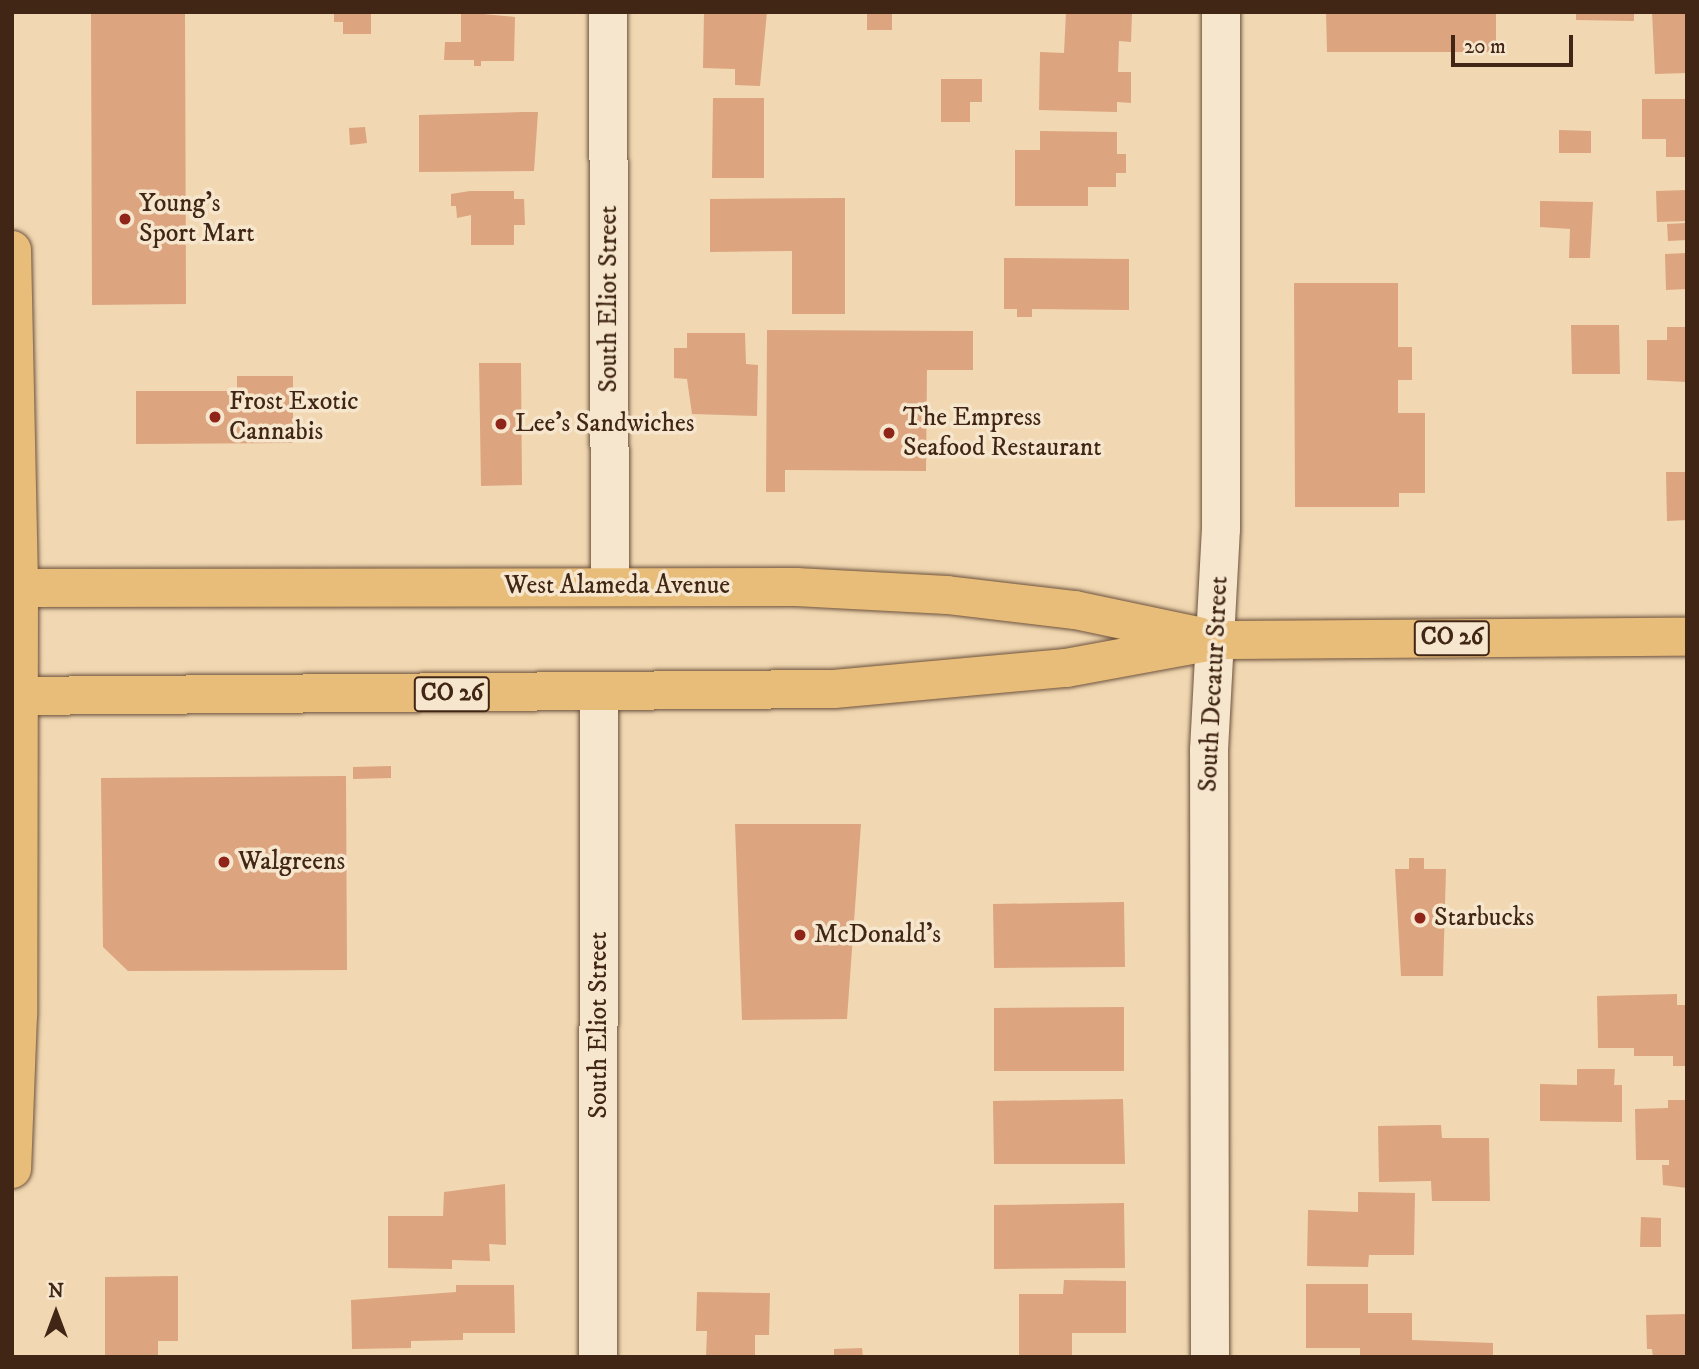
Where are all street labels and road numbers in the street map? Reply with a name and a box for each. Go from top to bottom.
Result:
street label: South Eliot Street [593,205,625,393]
street label: West Alameda Avenue [504,570,730,602]
street label: South Decatur Street [1193,575,1235,793]
road number: CO 26 [1414,618,1490,658]
road number: CO 26 [414,674,490,714]
street label: South Eliot Street [583,931,615,1119]

